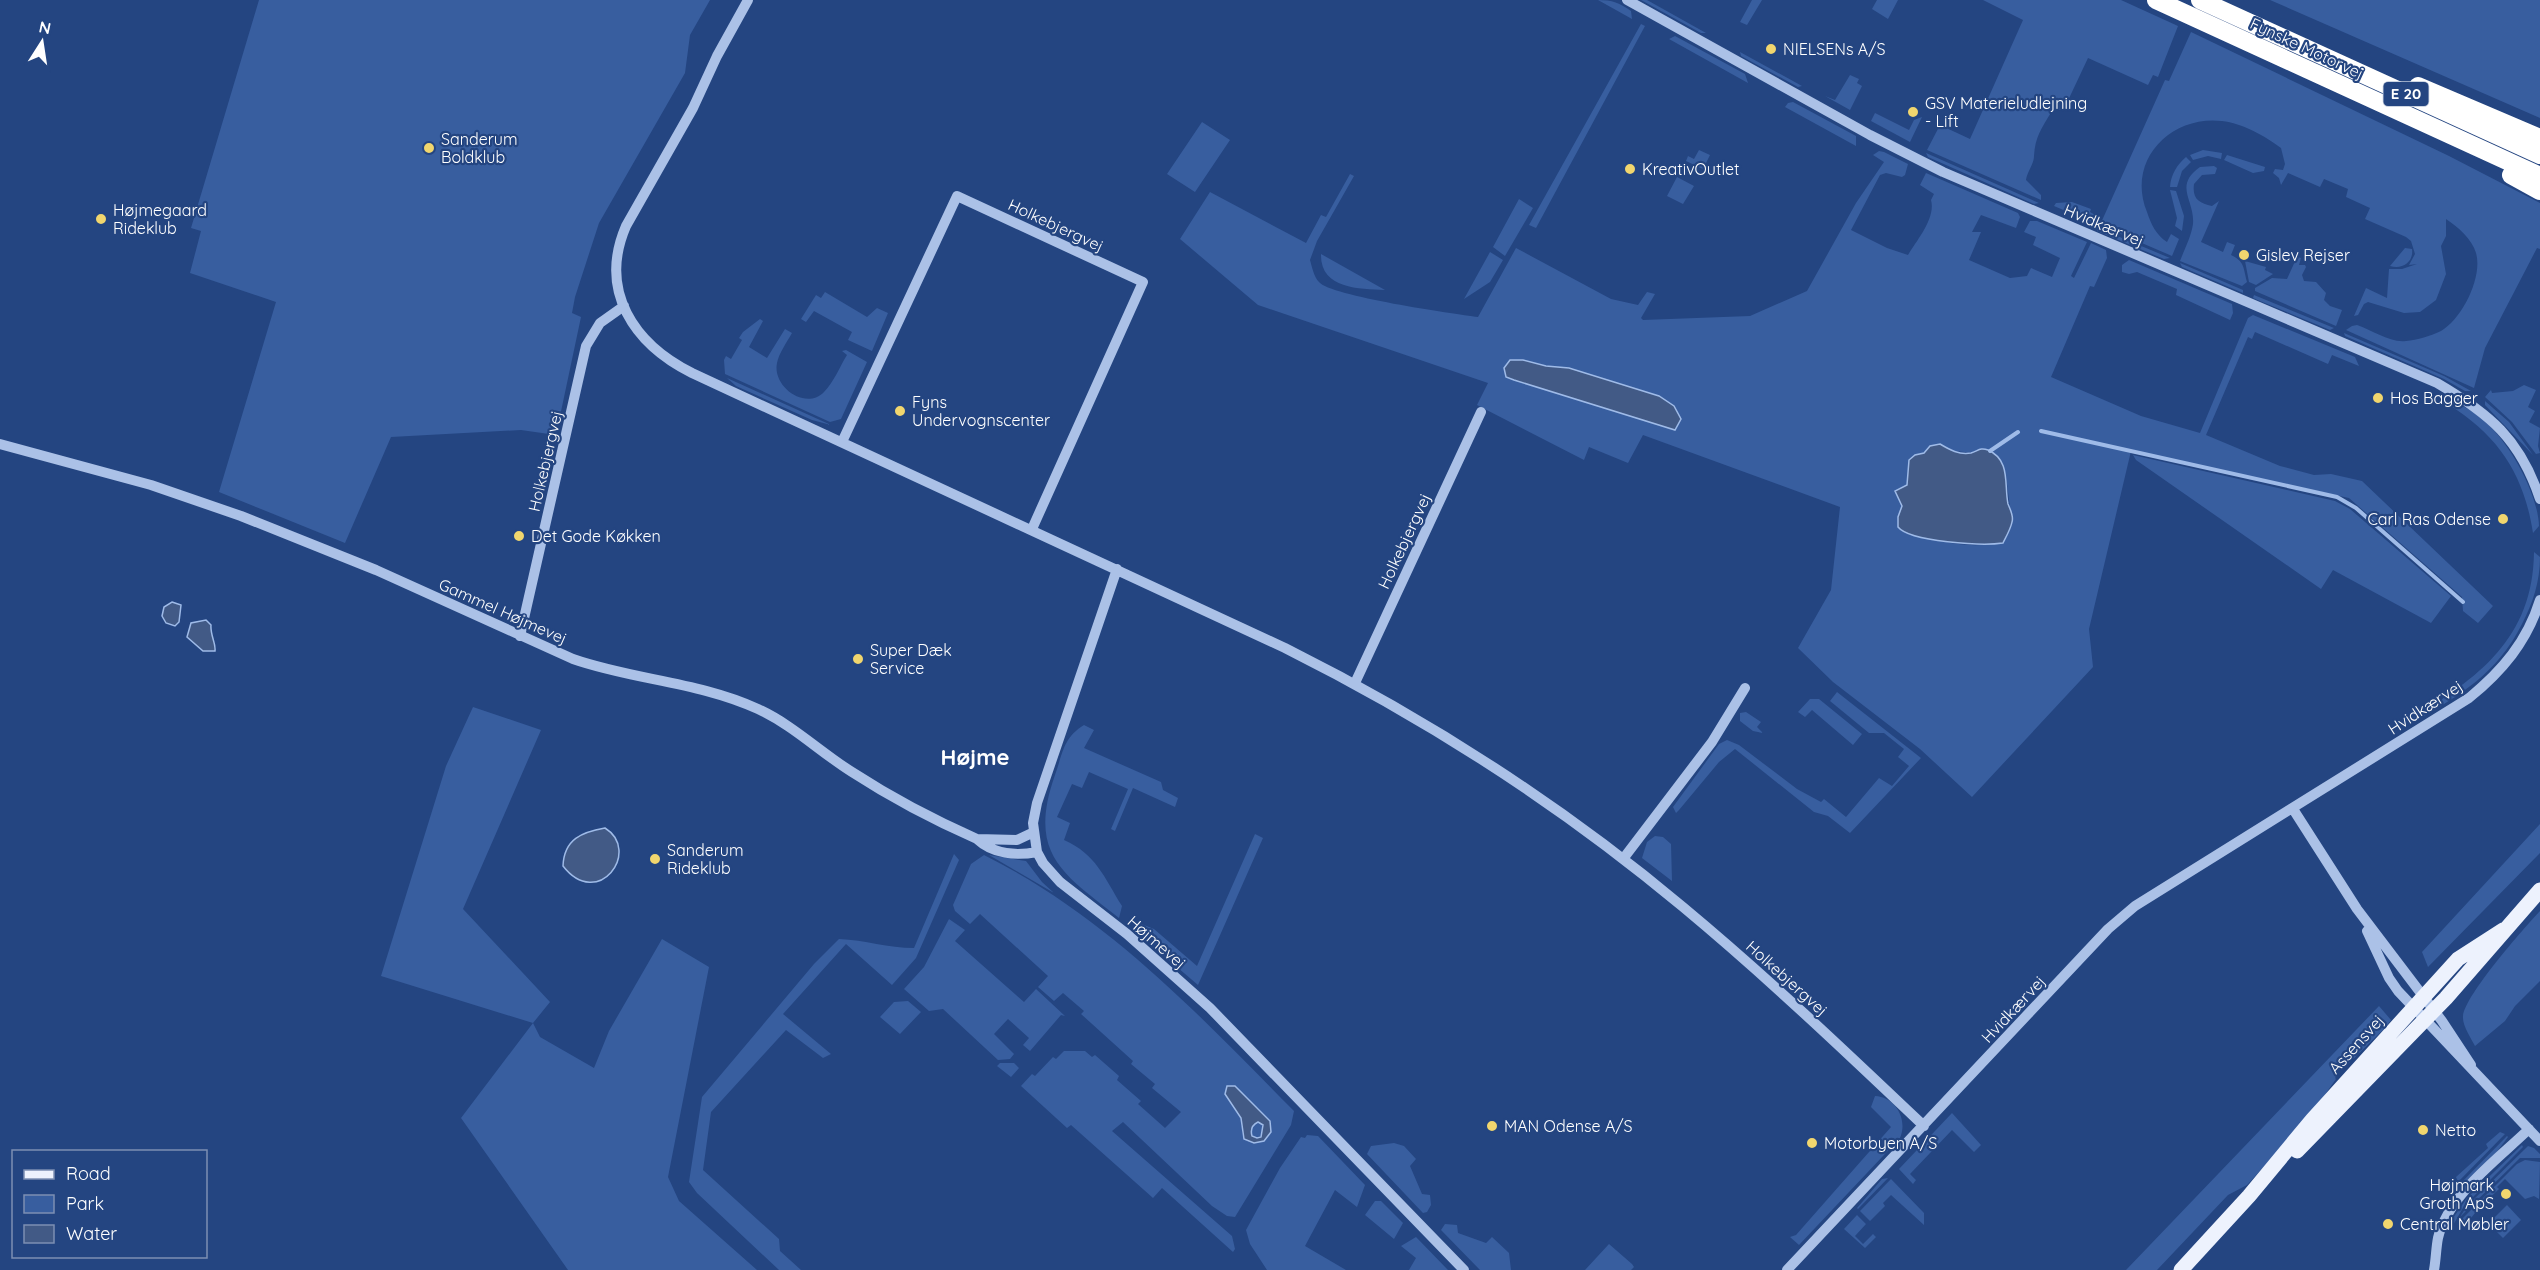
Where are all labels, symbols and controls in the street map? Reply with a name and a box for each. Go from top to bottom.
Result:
north arrow [12,12,72,72]
street label: Fynske Motorvej [2247,13,2367,83]
text: N [37,16,53,38]
place label: NIELSENs A/S [1783,39,1886,59]
marker: NIELSENs A/S [1764,42,1778,56]
road number: E 20 [2384,82,2428,106]
place label: GSV Materieludlejning - Lift [1925,93,2087,131]
marker: GSV Materieludlejning - Lift [1906,105,1920,119]
place label: Sanderum Boldklub [441,129,518,167]
marker: Sanderum Boldklub [422,141,436,155]
place label: KreativOutlet [1642,159,1739,179]
marker: KreativOutlet [1623,162,1637,176]
street label: Holkebjergvej [1005,194,1107,256]
street label: Hvidkærvej [2061,199,2147,251]
place label: Højmegaard Rideklub [113,200,207,238]
marker: Højmegaard Rideklub [94,212,108,226]
place label: Gislev Rejser [2256,245,2350,265]
marker: Gislev Rejser [2237,248,2251,262]
place label: Hos Bagger [2390,388,2478,408]
marker: Hos Bagger [2371,391,2385,405]
place label: Fyns Undervognscenter [912,392,1050,430]
marker: Fyns Undervognscenter [893,404,907,418]
street label: Holkebjergvej [524,409,566,513]
street label: Holkebjergvej [1373,490,1435,592]
place label: Carl Ras Odense [2367,509,2491,529]
marker: Carl Ras Odense [2496,512,2510,526]
place label: Det Gode Køkken [531,526,661,546]
marker: Det Gode Køkken [512,529,526,543]
street label: Gammel Højmevej [436,574,570,648]
place label: Super Dæk Service [870,640,952,678]
marker: Super Dæk Service [851,652,865,666]
street label: Hvidkærvej [2384,676,2466,738]
district label: Højme [941,743,1009,771]
place label: Sanderum Rideklub [667,840,744,878]
marker: Sanderum Rideklub [648,852,662,866]
street label: Højmevej [1124,911,1190,973]
street label: Holkebjergvej [1742,936,1832,1020]
street label: Hvidkærvej [1977,971,2049,1047]
street label: Assensvej [2324,1010,2388,1078]
place label: MAN Odense A/S [1504,1116,1633,1136]
marker: MAN Odense A/S [1485,1119,1499,1133]
place label: Netto [2435,1120,2476,1140]
marker: Netto [2416,1123,2430,1137]
place label: Motorbyen A/S [1824,1133,1937,1153]
marker: Motorbyen A/S [1805,1136,1819,1150]
legend [12,1150,207,1258]
text: Road [66,1162,111,1185]
place label: Højmark Groth ApS [2419,1175,2494,1213]
marker: Højmark Groth ApS [2499,1187,2513,1201]
text: Park [66,1192,104,1215]
place label: Central Møbler [2400,1214,2509,1234]
marker: Central Møbler [2381,1217,2395,1231]
text: Water [66,1222,117,1245]

